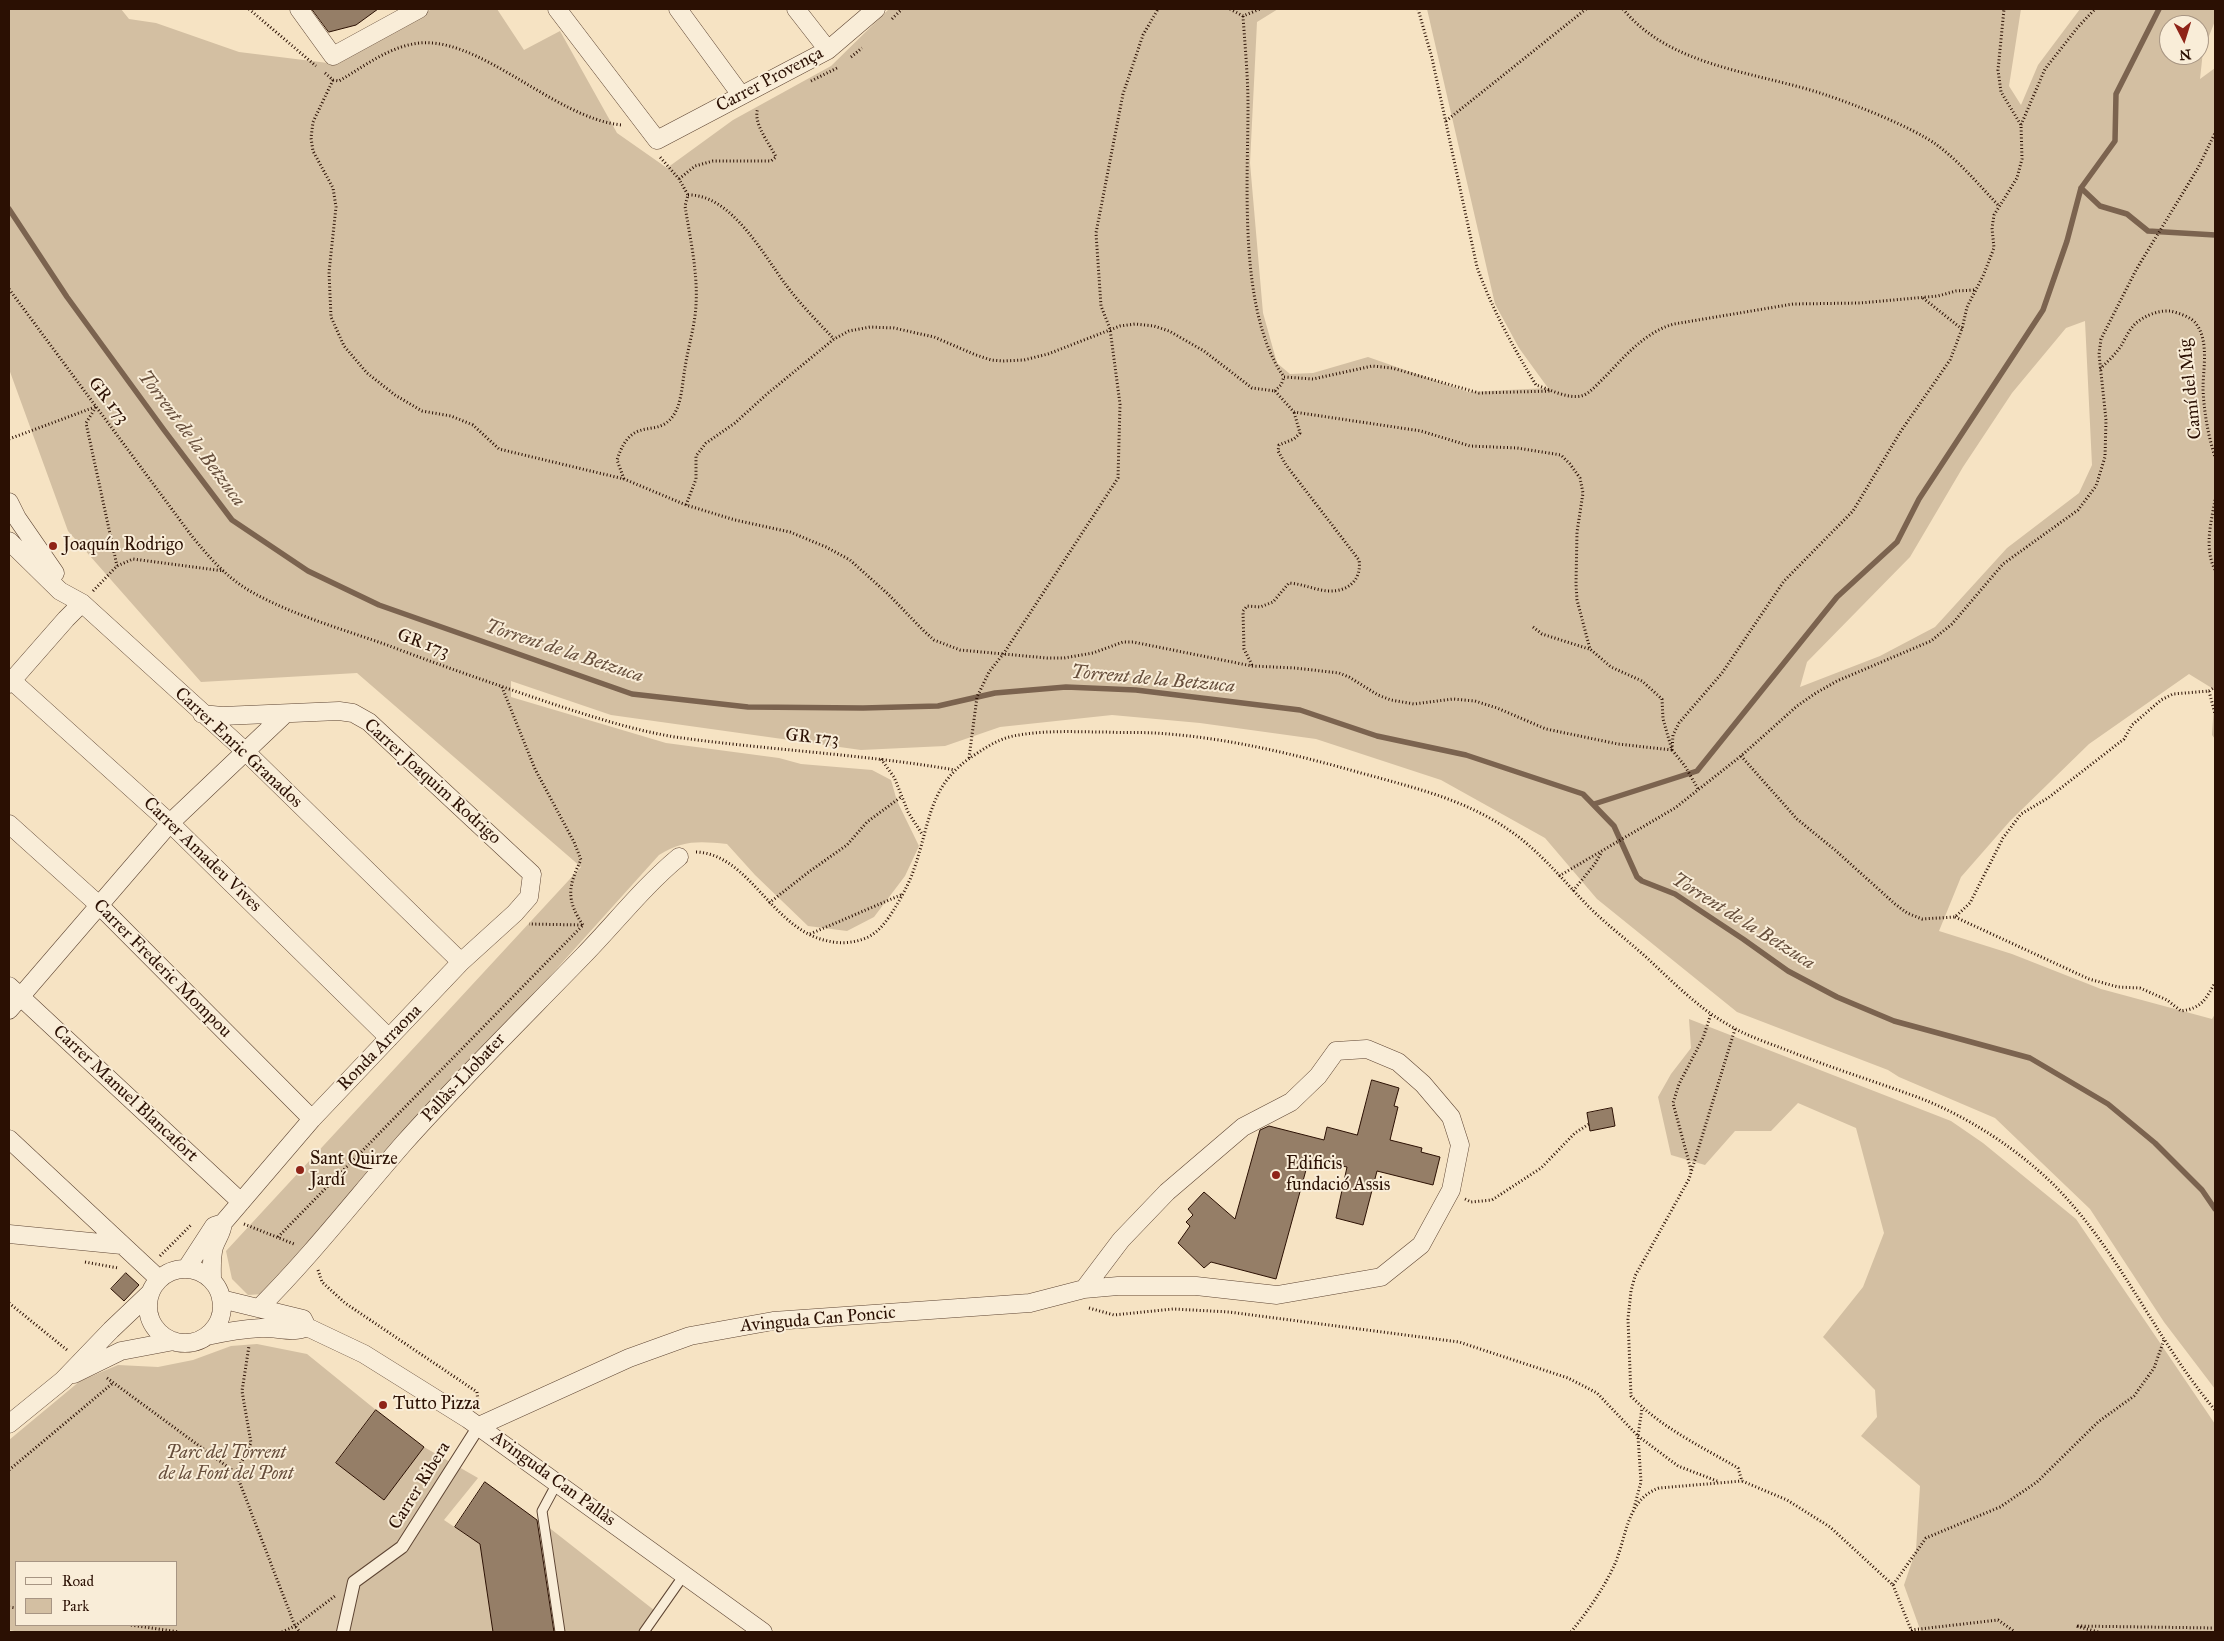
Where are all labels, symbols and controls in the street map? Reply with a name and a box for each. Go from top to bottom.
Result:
north arrow [2159,15,2209,65]
street label: Carrer Provença [713,43,827,117]
text: N [2179,45,2192,63]
street label: Camí del Mig [2175,338,2207,440]
water label: Torrent de la Betzuca [132,366,250,512]
street label: GR 173 [83,373,133,429]
place label: Joaquín Rodrigo [63,535,184,557]
marker: Joaquín Rodrigo [47,540,59,552]
water label: Torrent de la Betzuca [482,616,646,688]
street label: GR 173 [394,625,452,663]
water label: Torrent de la Betzuca [1070,661,1236,699]
street label: Carrer Enric Granados [170,683,306,813]
street label: Carrer Joaquim Rodrigo [359,715,505,849]
street label: GR 173 [784,725,840,751]
street label: Carrer Amadeu Vives [138,793,266,917]
water label: Torrent de la Betzuca [1667,869,1819,975]
street label: Carrer Frederic Mompou [88,895,236,1043]
street label: Ronda Arraona [333,1000,427,1096]
street label: Carrer Manuel Blancafort [48,1021,202,1167]
street label: Pallàs-Llobater [417,1029,511,1127]
place label: Sant Quirze Jardí [310,1149,398,1192]
place label: Edificis fundació Assis [1286,1154,1390,1196]
marker: Sant Quirze Jardí [294,1164,306,1176]
marker: Edificis fundació Assis [1270,1169,1282,1181]
street label: Avinguda Can Poncic [739,1302,897,1338]
place label: Tutto Pizza [393,1394,480,1416]
marker: Tutto Pizza [377,1399,389,1411]
street label: Avinguda Can Pallàs [487,1427,619,1531]
street label: Carrer Ribera [384,1438,456,1534]
park label: Parc del Torrent de la Font del Pont [159,1443,293,1486]
legend [15,1561,178,1626]
text: Road [62,1572,94,1590]
text: Park [62,1597,89,1615]

